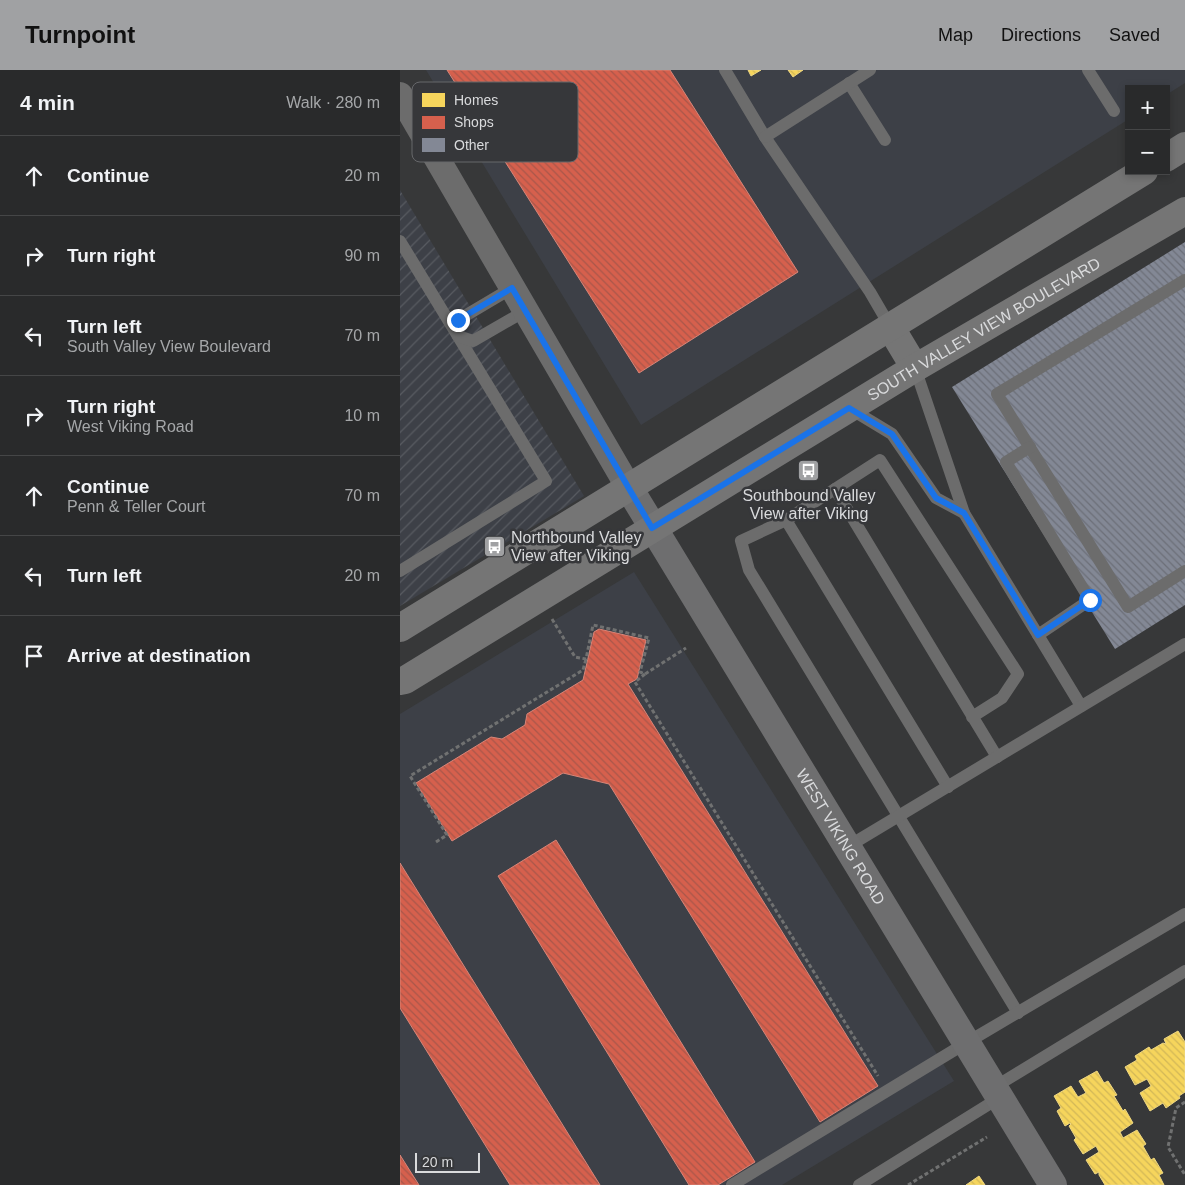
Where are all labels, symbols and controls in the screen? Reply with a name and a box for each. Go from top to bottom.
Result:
text: Turnpoint [25,21,135,48]
text: Map [938,25,973,45]
text: Directions [1001,25,1081,45]
text: Saved [1109,25,1160,45]
legend [412,82,578,162]
map controls [1125,85,1170,175]
button: + [1125,85,1170,130]
text: 4 min [20,91,75,114]
text: Homes [454,92,498,108]
text: Walk · 280 m [286,94,380,111]
text: Shops [454,114,494,130]
button: − [1125,130,1170,175]
text: Other [454,137,489,153]
icon: ahead [20,162,48,190]
text: Continue [67,165,149,186]
text: 20 m [344,167,380,184]
icon: right [20,242,48,270]
text: Turn right [67,245,155,266]
text: 90 m [344,247,380,264]
street label: SOUTH VALLEY VIEW BOULEVARD [864,254,1103,404]
route end [447,309,470,332]
text: Turn left [67,316,142,337]
icon: left [20,322,48,350]
text: 70 m [344,327,380,344]
text: South Valley View Boulevard [67,338,271,355]
text: Turn right [67,396,155,417]
icon: right [20,402,48,430]
text: 10 m [344,407,380,424]
text: West Viking Road [67,418,194,435]
bus stop icon: Southbound Valley View after Viking [797,459,821,483]
text: Continue [67,476,149,497]
icon: ahead [20,482,48,510]
text: 70 m [344,487,380,504]
place label: Southbound Valley View after Viking [742,487,876,522]
text: Penn & Teller Court [67,498,205,515]
place label: Northbound Valley View after Viking [511,529,641,564]
bus stop icon: Northbound Valley View after Viking [483,534,507,558]
icon: left [20,562,48,590]
text: Turn left [67,565,142,586]
text: 20 m [344,567,380,584]
route start [1079,589,1102,612]
icon: arrive [20,642,48,670]
text: Arrive at destination [67,645,251,666]
street label: WEST VIKING ROAD [793,766,889,907]
scale bar [415,1150,480,1173]
text: 20 m [422,1154,453,1170]

